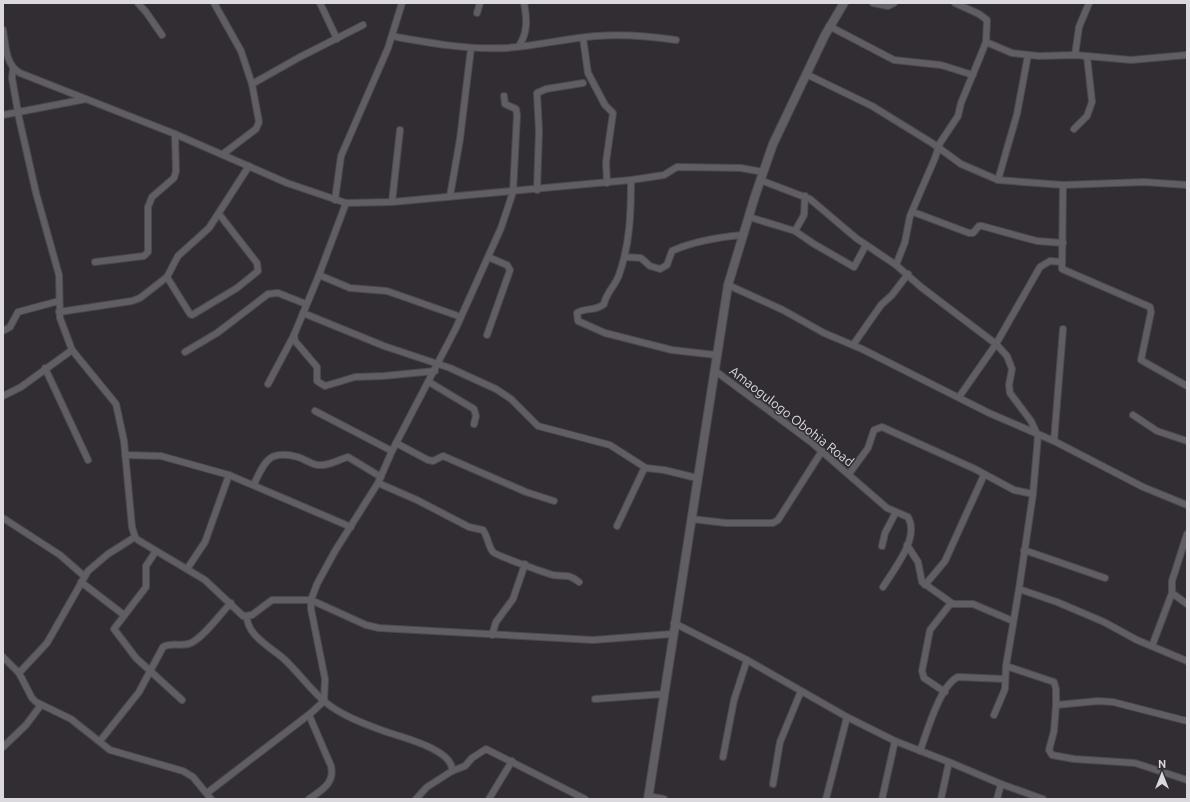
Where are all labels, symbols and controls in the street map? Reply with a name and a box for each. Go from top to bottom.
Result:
street label: Amaogulogo Obohia Road [727,363,857,469]
north arrow [1142,754,1182,794]
text: N [1158,758,1166,770]

